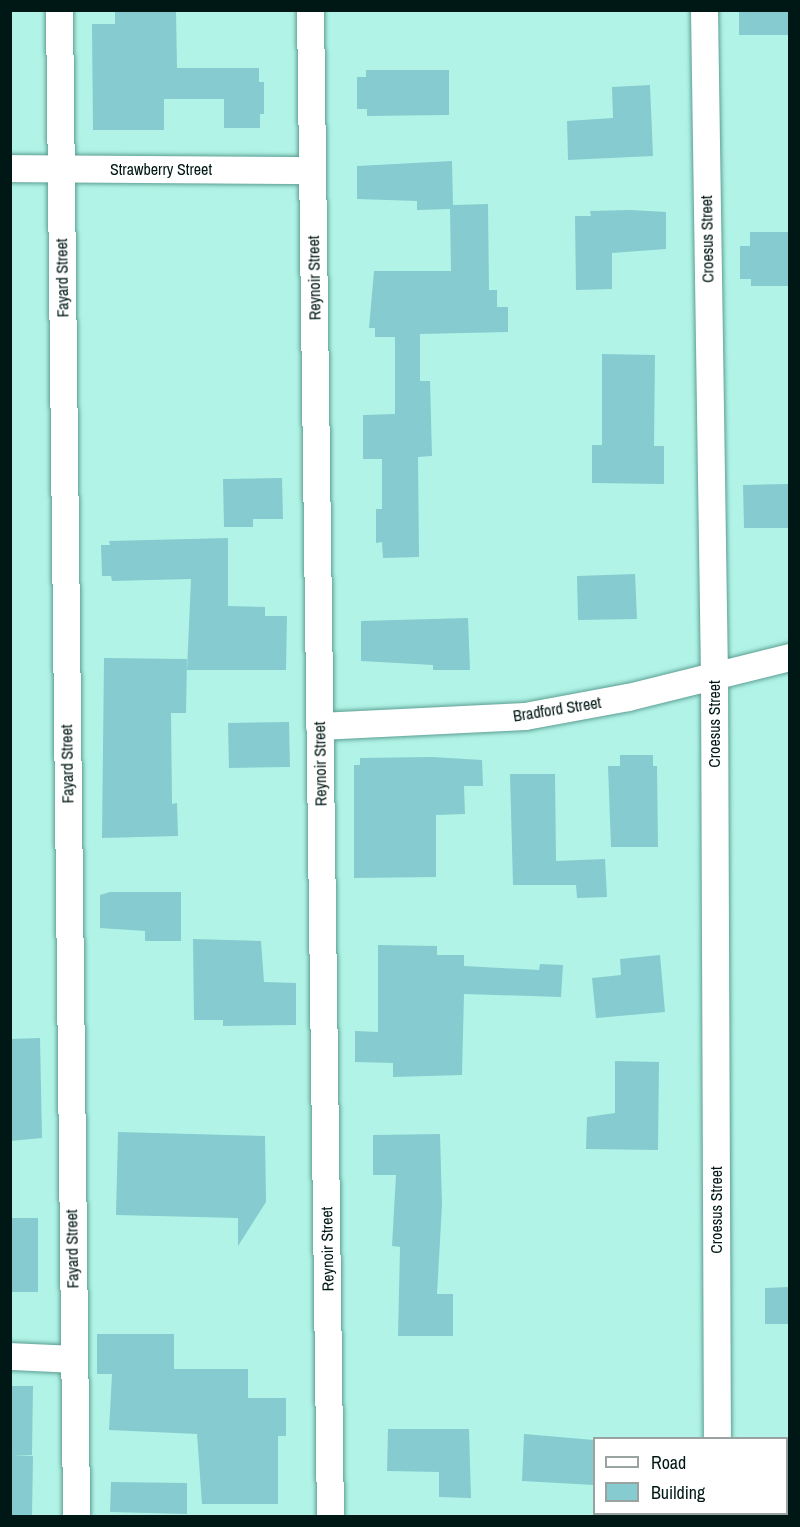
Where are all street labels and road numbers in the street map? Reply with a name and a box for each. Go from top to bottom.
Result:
street label: Strawberry Street [110,159,212,179]
street label: Croesus Street [697,195,717,283]
street label: Reynoir Street [304,236,324,320]
street label: Fayard Street [52,238,72,318]
street label: Croesus Street [704,680,724,768]
street label: Bradford Street [512,693,602,725]
street label: Reynoir Street [310,722,330,806]
street label: Fayard Street [57,724,77,804]
street label: Croesus Street [706,1166,726,1254]
street label: Reynoir Street [317,1207,337,1291]
street label: Fayard Street [62,1209,82,1289]

